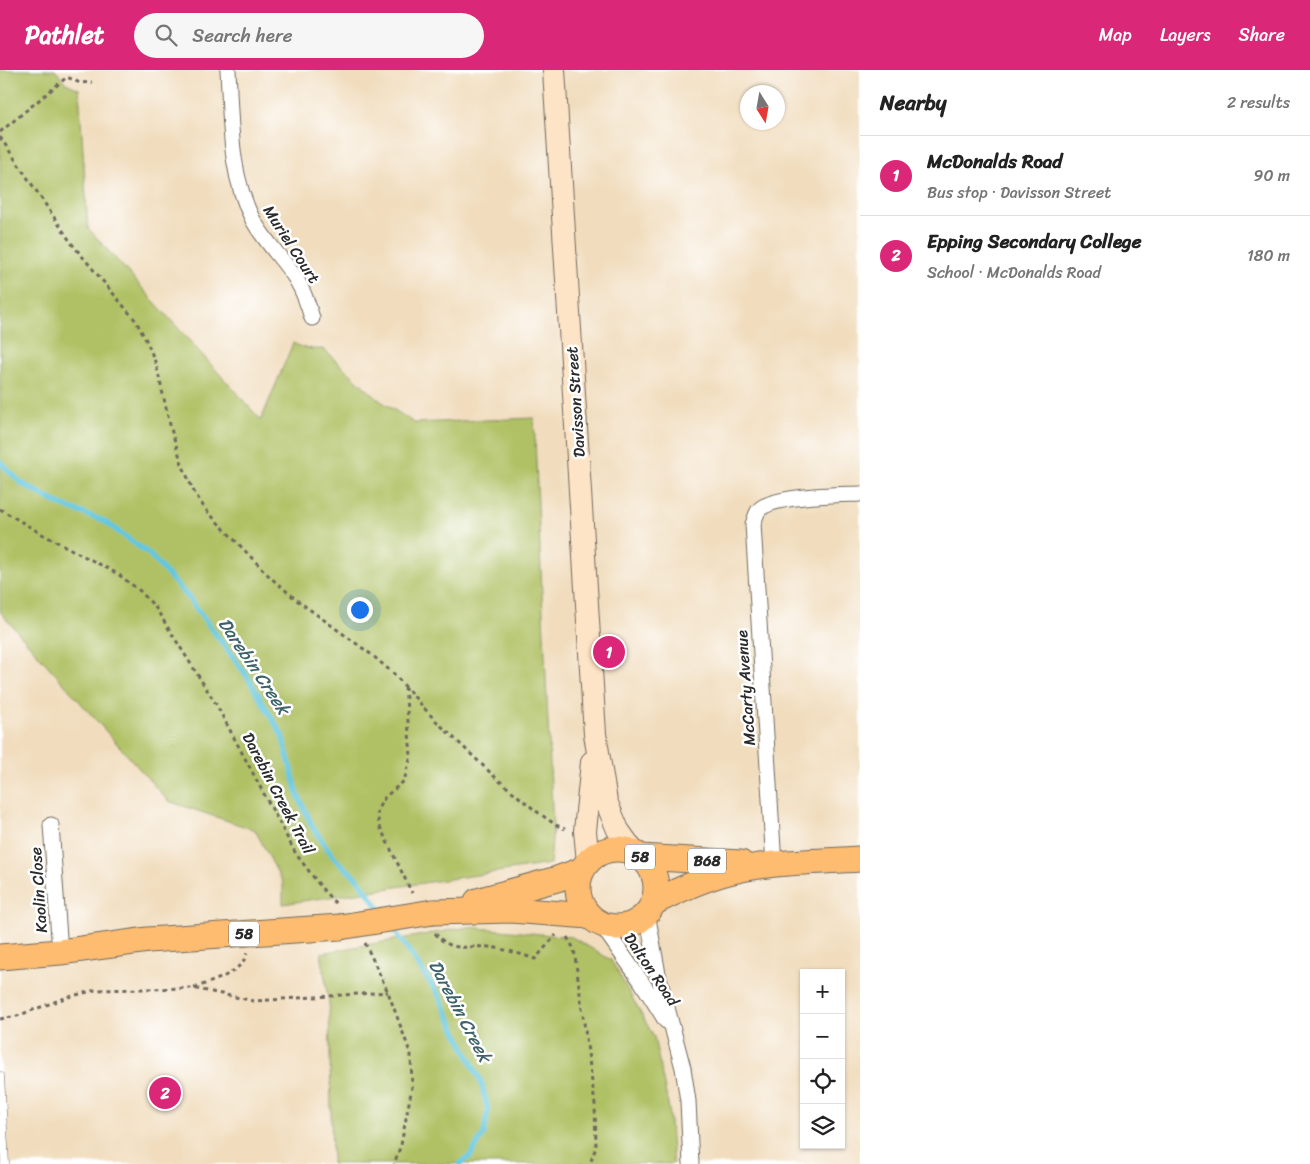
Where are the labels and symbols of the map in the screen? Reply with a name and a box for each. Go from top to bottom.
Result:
north arrow [740,85,785,130]
street label: Muriel Court [255,199,328,290]
street label: Davisson Street [557,346,594,458]
your location [347,597,373,623]
water label: Darebin Creek [209,611,300,723]
street label: McCarty Avenue [727,629,764,747]
pin: 1 [593,633,625,671]
street label: Darebin Creek Trail [234,727,323,860]
road number: 58 [625,844,655,870]
street label: Kaolin Close [21,846,56,934]
road number: B68 [688,848,726,874]
road number: 58 [229,922,259,946]
street label: Dalton Road [616,926,688,1014]
water label: Darebin Creek [420,954,502,1070]
pin: 2 [149,1074,181,1112]

